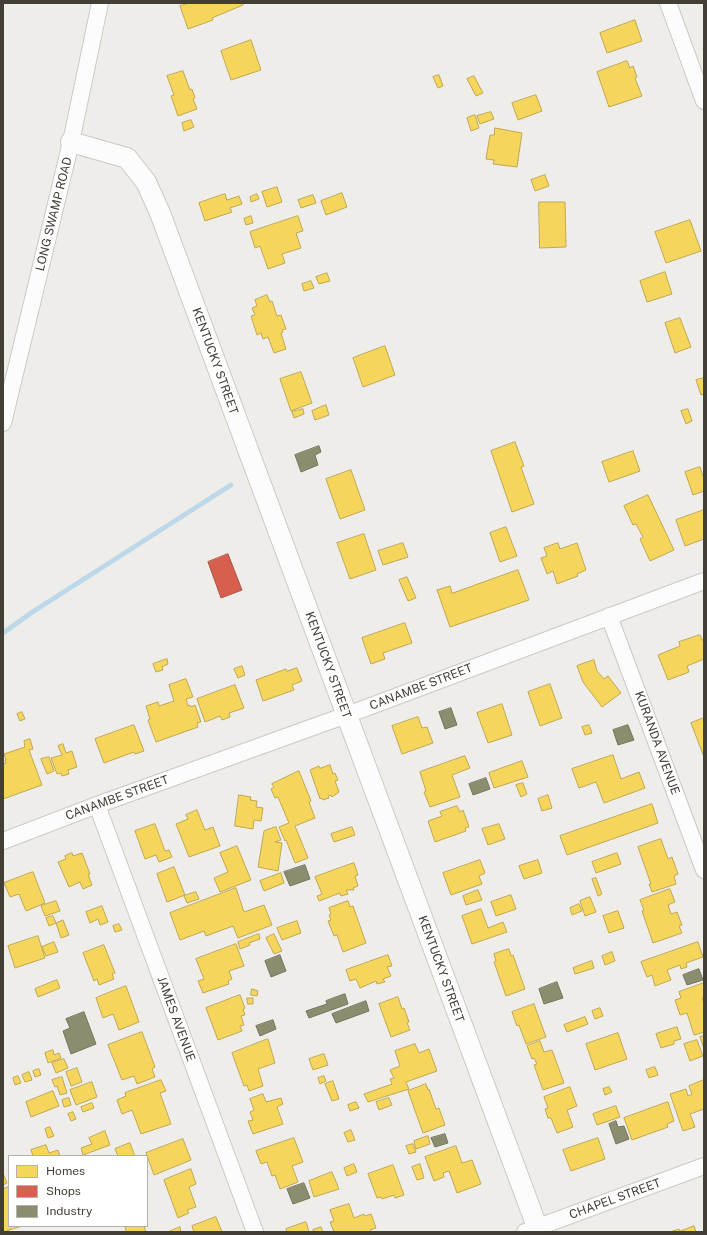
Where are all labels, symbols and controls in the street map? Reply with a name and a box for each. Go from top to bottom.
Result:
street label: LONG SWAMP ROAD [33,155,75,273]
street label: KENTUCKY STREET [189,306,241,416]
street label: KENTUCKY STREET [302,610,354,720]
street label: CANAMBE STREET [368,661,474,713]
street label: KURANDA AVENUE [632,689,682,797]
street label: CANAMBE STREET [63,773,171,823]
street label: KENTUCKY STREET [415,914,467,1024]
street label: JAMES AVENUE [154,975,198,1063]
legend [8,1155,148,1227]
text: Homes [46,1164,85,1178]
street label: CHAPEL STREET [567,1176,663,1222]
text: Shops [46,1184,81,1198]
text: Industry [46,1204,92,1218]

